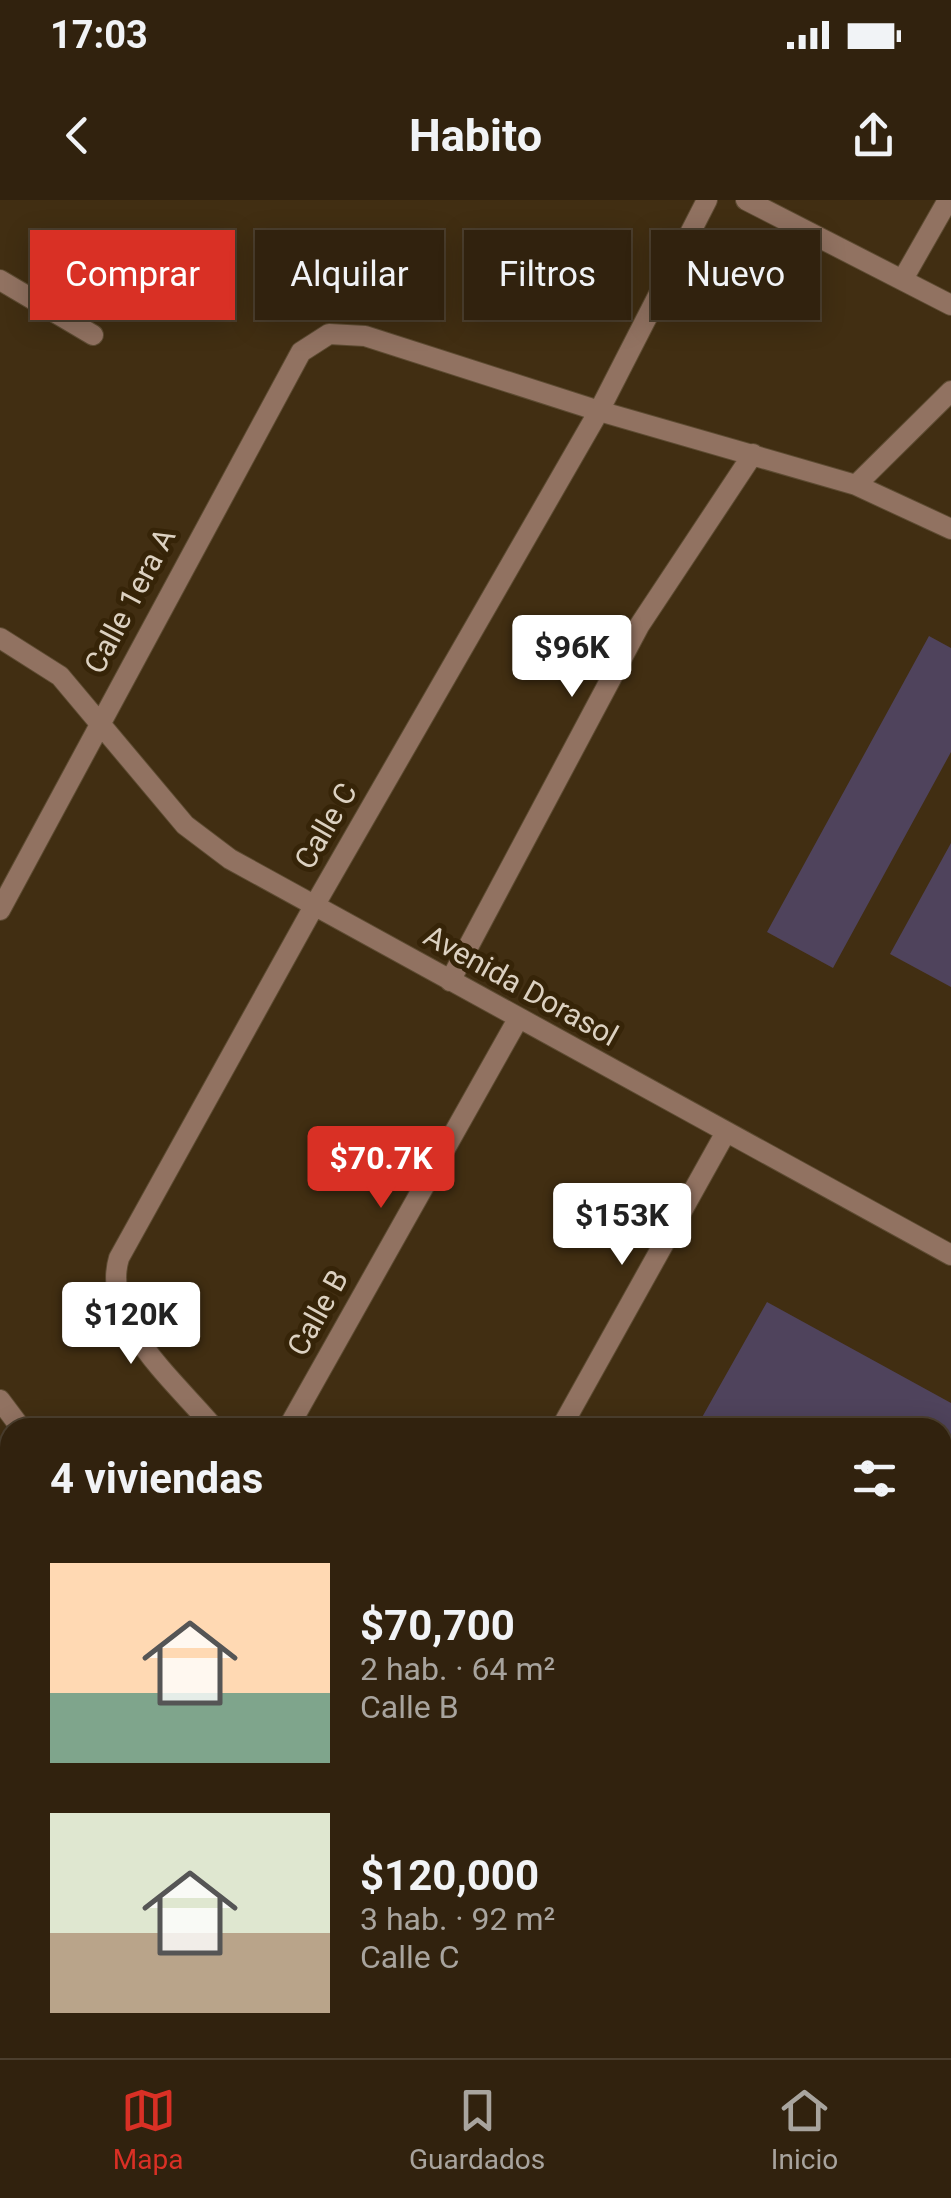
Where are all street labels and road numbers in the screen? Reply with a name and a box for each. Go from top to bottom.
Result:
street label: Calle 1era A [77,522,183,679]
street label: Calle C [287,777,364,875]
street label: Avenida Dorasol [418,918,624,1053]
street label: Calle B [280,1264,355,1362]

